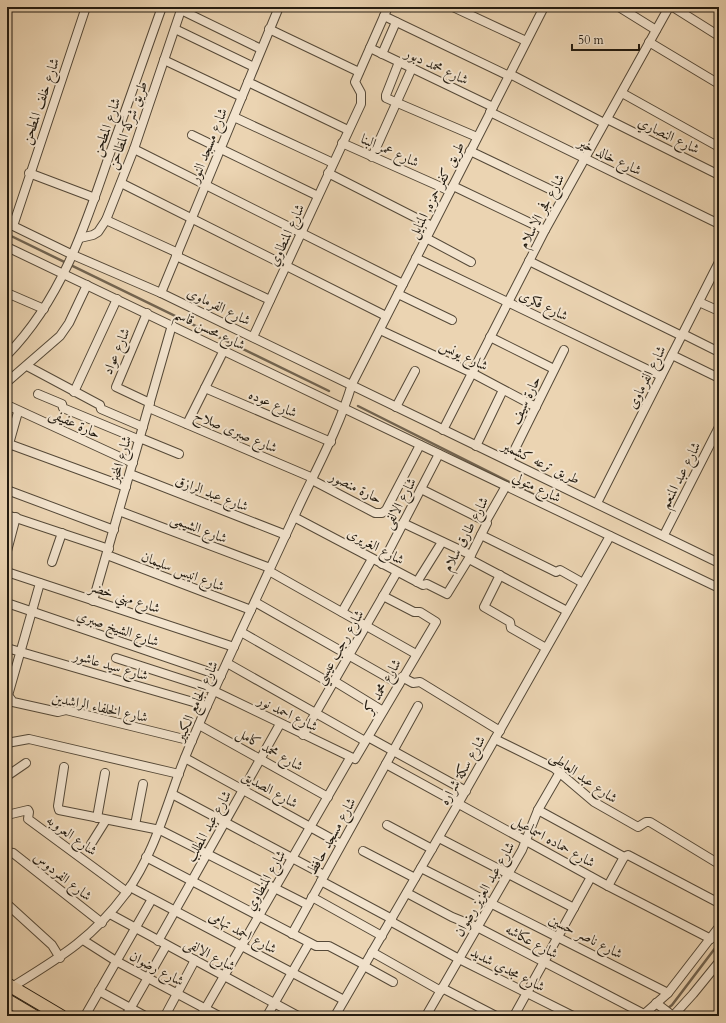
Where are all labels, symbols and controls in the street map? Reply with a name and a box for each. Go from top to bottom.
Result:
scale bar [572,26,639,52]
text: 50 m [578,32,605,48]
street label: شارع محمد دبور [399,43,472,91]
street label: شارع خلف المطحن [17,55,66,147]
street label: طريق شركه المطاحن [103,78,152,172]
street label: شارع المطحن [88,95,127,160]
street label: شارع مسجد النور [184,105,234,188]
street label: شارع النصاري [634,112,703,160]
street label: شارع عمر البنا [357,129,422,174]
street label: شارع خالد خير [572,132,645,182]
street label: طريق كفر حمزه, المنايل [404,139,470,242]
street label: شارع فجر الاسلام [514,171,572,253]
street label: شارع المنطاوي [264,201,311,270]
street label: شارع الفرماوى [183,283,254,332]
street label: شارع فكرى [515,285,571,327]
street label: شارع محسن قاسم [169,304,249,358]
street label: شارع عواد [98,325,137,378]
street label: شارع يونس [435,335,491,377]
street label: شارع الفرماوى [622,342,672,413]
street label: حارة سيف [506,373,545,428]
street label: شارع عوده [245,385,300,424]
street label: حارة عفيفى [46,404,103,444]
street label: شارع صبرى صلاح [190,405,280,460]
street label: شارع المخبز [104,434,138,487]
street label: طريق ترعه كشمير [497,435,583,489]
street label: شارع عبد المنعم [656,439,709,514]
street label: حارة منصور [325,466,385,508]
street label: شارع متولي [508,468,564,509]
street label: شارع عبد الرازق [172,471,251,518]
street label: شارع الالفى [378,474,423,533]
street label: شارع طارق سلام [438,493,496,576]
street label: شارع الشيمى [167,509,230,550]
street label: شارع الغريرى [343,523,408,571]
street label: شارع انيس سليمان [138,547,227,598]
street label: شارع مهني خضر [84,576,163,621]
street label: شارع الشيخ صبري [73,606,162,654]
street label: شارع رجب عيسي [310,606,372,690]
street label: شارع سيد عاشور [69,645,150,687]
street label: شارع محمد كر [358,655,408,720]
street label: شارع الجامع الكبير [169,658,226,748]
street label: شارع الخلفاء الراشدين [50,688,150,729]
street label: شارع احمد نور [252,690,321,738]
street label: شارع محمد كامل [232,723,307,777]
street label: شارع سكة شراره [435,732,492,809]
street label: شارع عبد العاطى [545,747,621,809]
street label: شارع الصديق [237,766,301,814]
street label: شارع عبد المطلب [181,787,238,867]
street label: شارع مسجد حافظ [302,794,362,879]
street label: شارع العروبه [41,811,101,862]
street label: شارع حماده اسماعيل [508,811,599,874]
street label: شارع عبد العزيز رضوان [450,838,521,941]
street label: شارع المنطاوي [241,847,292,915]
street label: شارع الفردوس [28,848,96,907]
street label: شارع احمد تهامى [205,907,280,960]
street label: شارع ناصر حسين [545,910,626,965]
street label: شارع عكاشه [501,920,561,965]
street label: شارع الالفى [180,933,239,978]
street label: شارع مجدي شديد [466,943,548,998]
street label: شارع رضوان [125,946,187,993]

